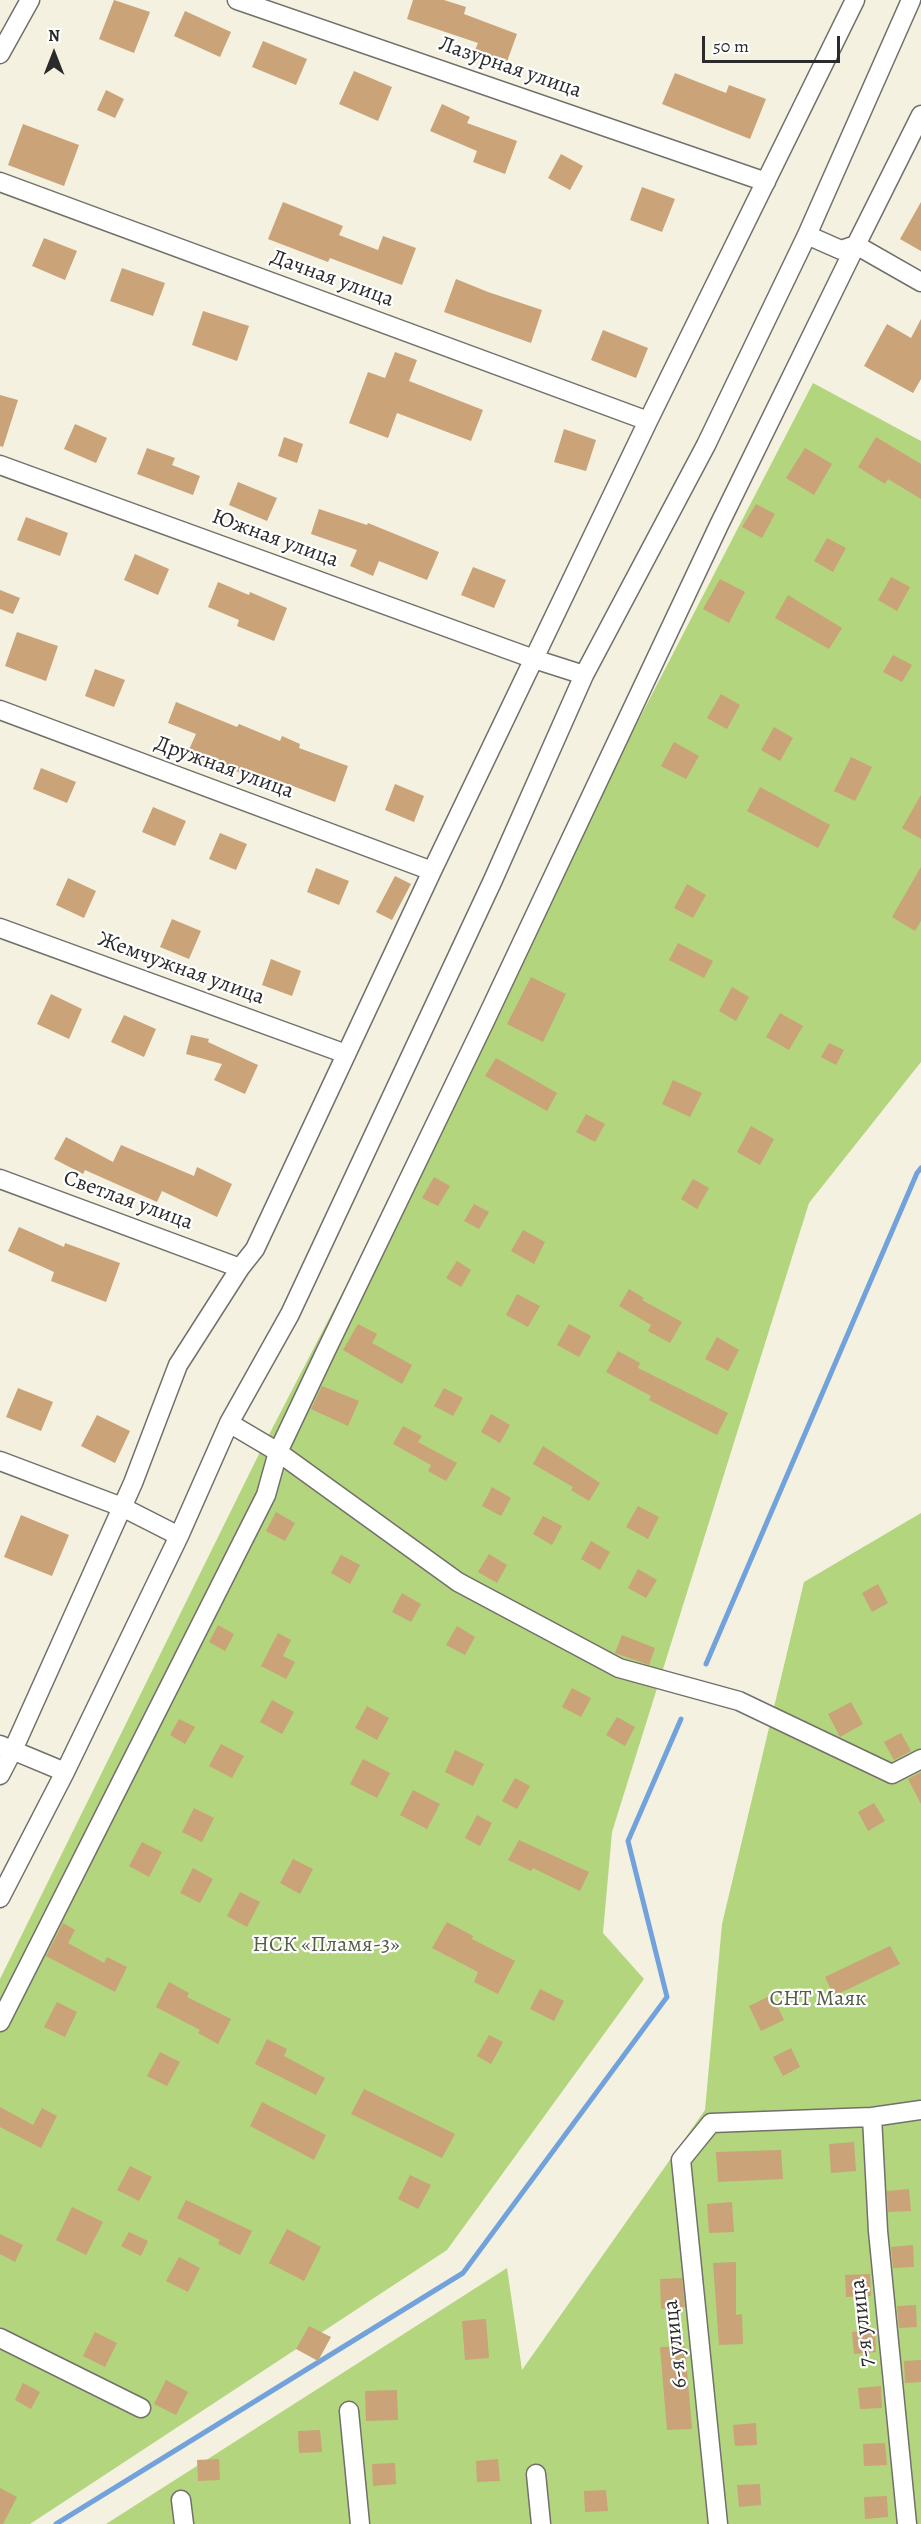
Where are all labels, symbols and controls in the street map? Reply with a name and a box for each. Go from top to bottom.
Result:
north arrow [24,24,84,84]
scale bar [705,24,843,62]
text: N [48,25,60,47]
street label: Лазурная улица [435,31,585,105]
text: 50 m [713,34,749,58]
street label: Дачная улица [267,245,397,313]
street label: Южная улица [208,504,342,574]
street label: Дружная улица [151,731,297,805]
street label: Жемчужная улица [94,927,268,1011]
street label: Светлая улица [60,1165,196,1237]
park label: НСК «Пламя-3» [252,1933,400,1959]
park label: СНТ Маяк [770,1987,866,2013]
street label: 7-я улица [845,2278,881,2368]
street label: 6-я улица [658,2298,694,2390]

